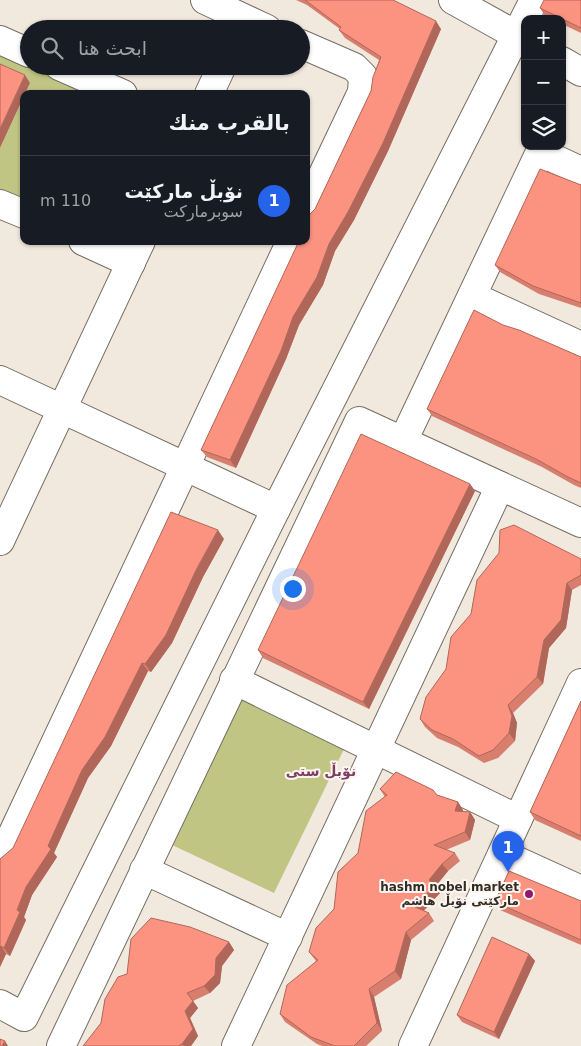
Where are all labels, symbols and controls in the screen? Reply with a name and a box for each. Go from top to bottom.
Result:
map controls [521,15,566,150]
button: + [521,15,566,60]
search box [20,20,310,75]
icon: search [38,34,66,62]
text: ابحث هنا [78,37,147,59]
button: − [521,60,566,105]
button: layers [521,105,566,150]
text: بالقرب منك [169,111,290,135]
text: نۆبڵ مارکێت [124,180,243,202]
text: 110 m [40,191,91,210]
text: 1 [268,191,280,210]
text: سوبرماركت [164,202,243,221]
your location [280,576,306,602]
district label: نۆبڵ ستی [286,762,356,780]
pin: 1 [492,831,524,872]
place label: hashm nobel market مارکێتی نۆبڵ هاشم [380,880,519,909]
marker: hashm nobel market مارکێتی نۆبڵ هاشم [523,888,535,900]

